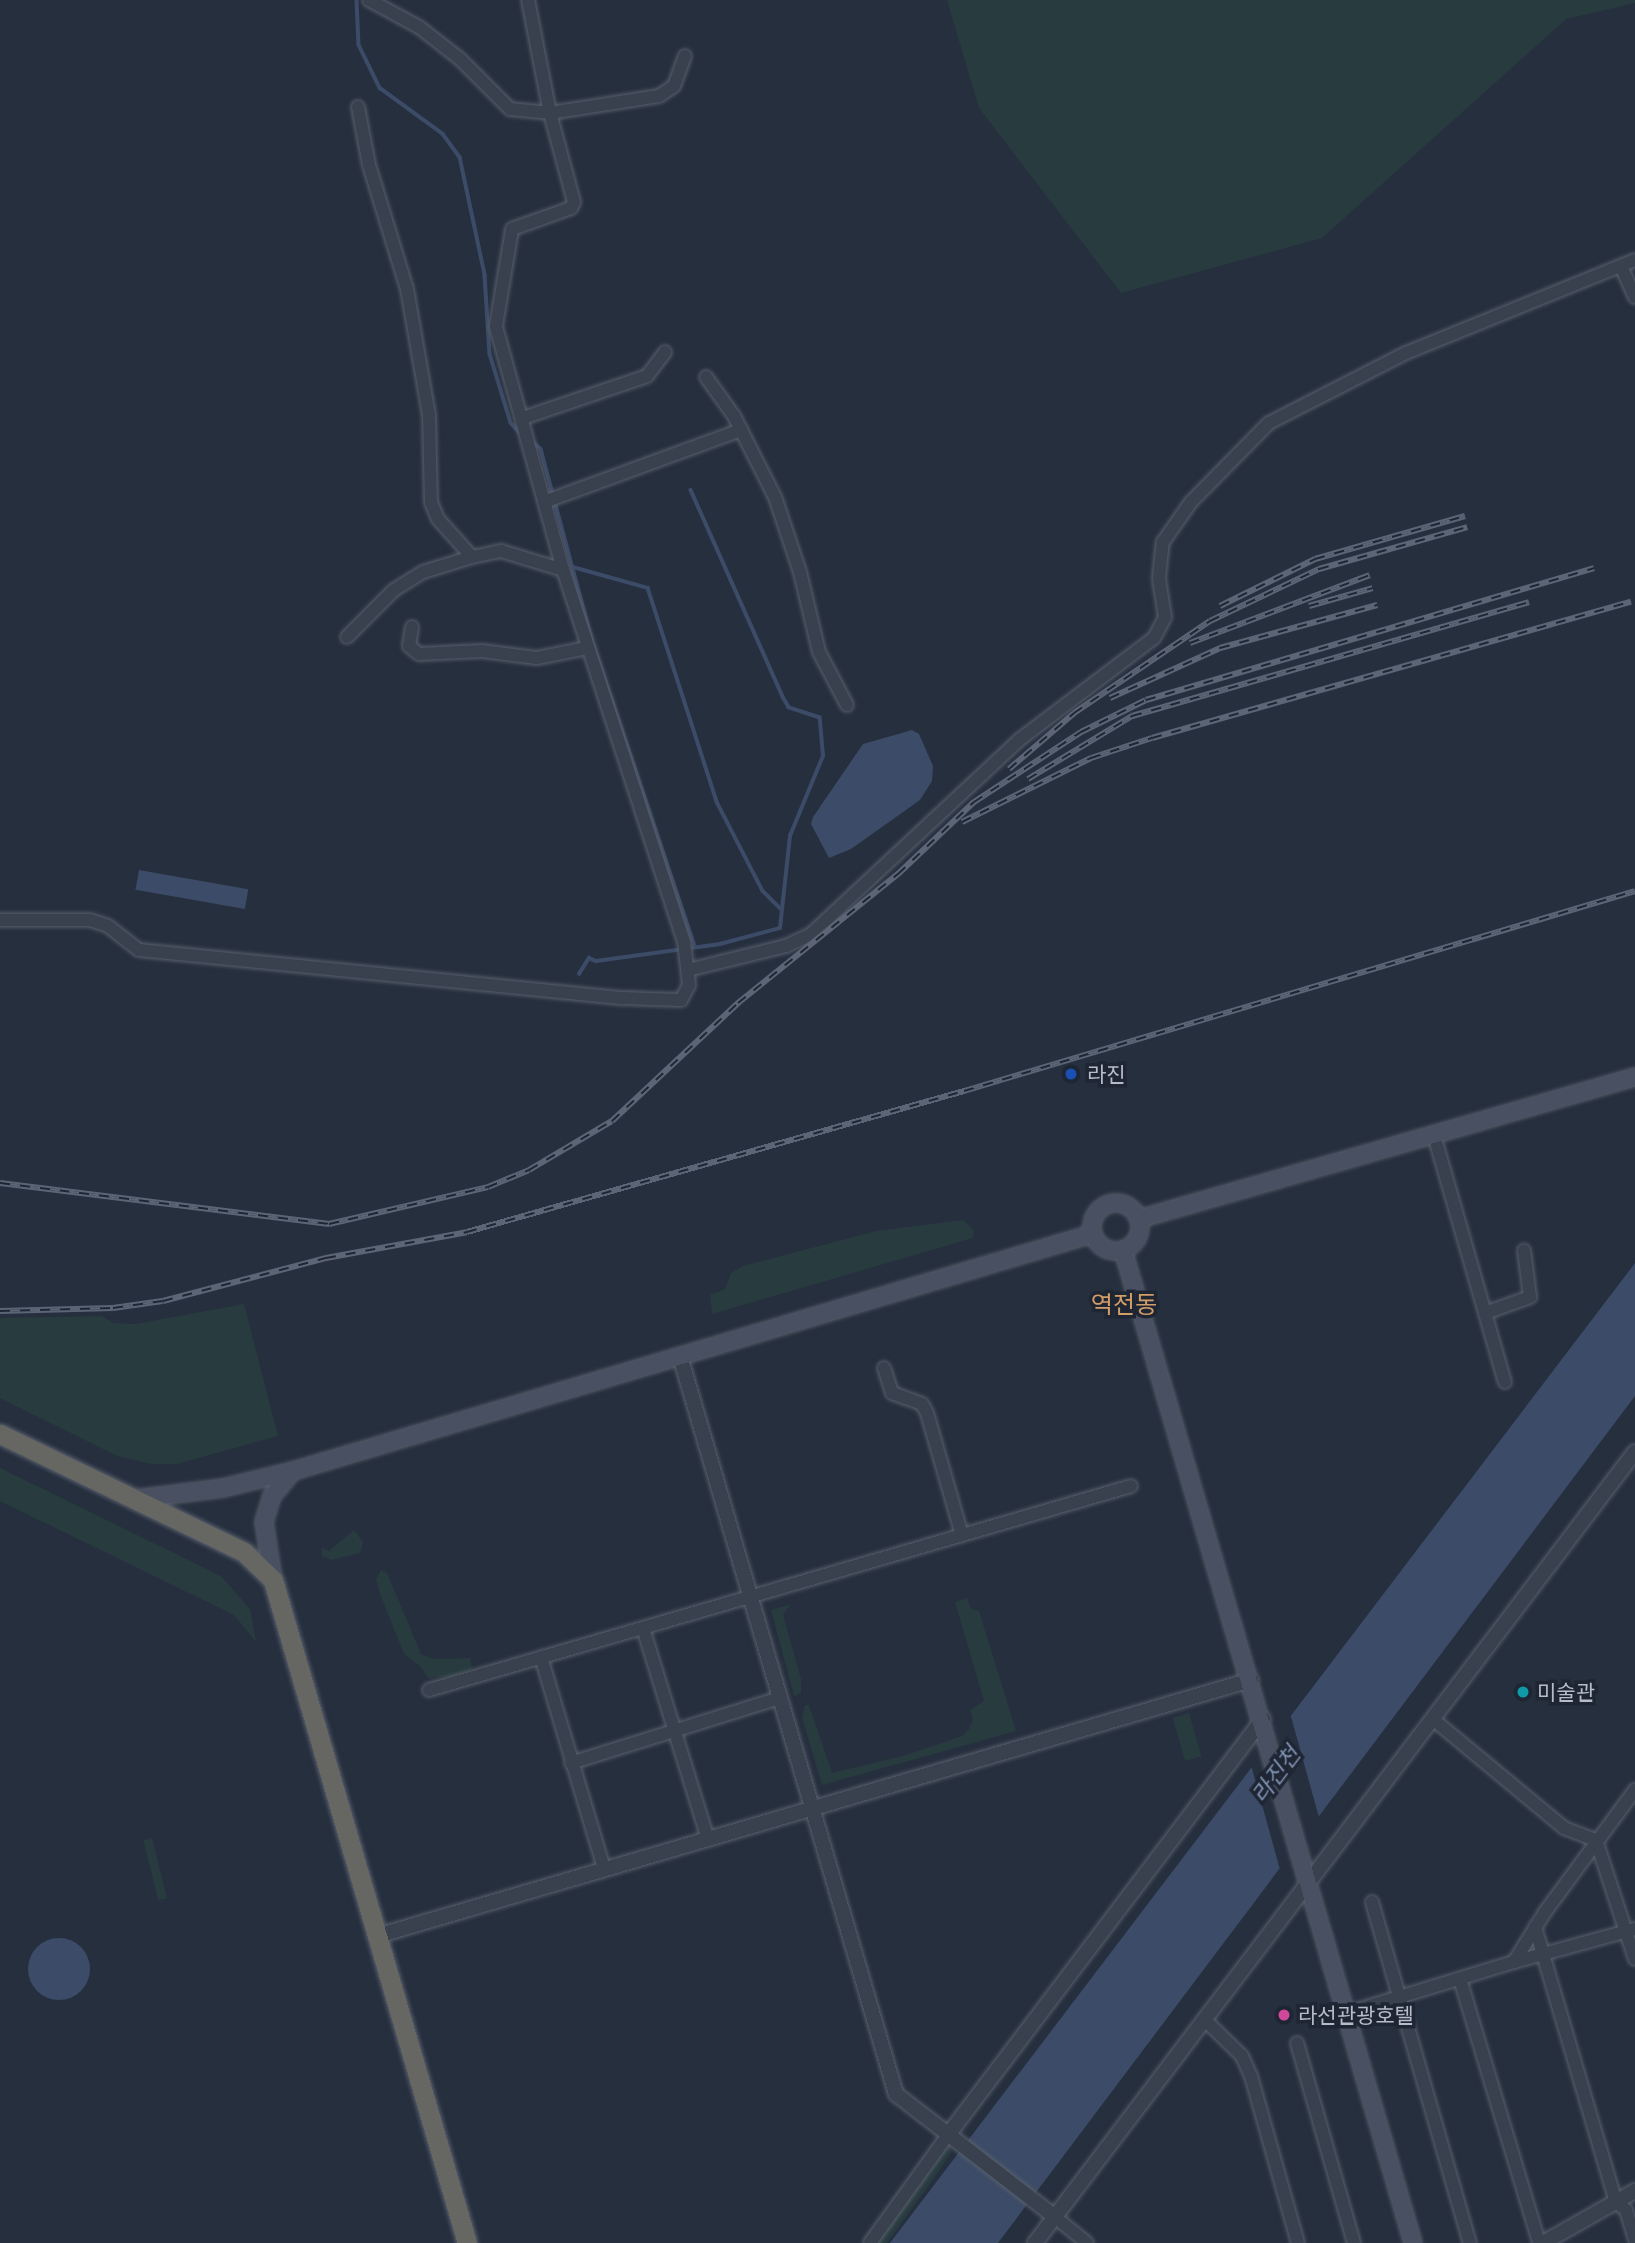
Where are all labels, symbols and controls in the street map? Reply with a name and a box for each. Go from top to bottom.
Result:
place label: 라진 [1087,1061,1126,1087]
marker: 라진 [1061,1064,1081,1084]
district label: 역전동 [1091,1291,1157,1319]
place label: 미술관 [1537,1679,1595,1705]
marker: 미술관 [1515,1684,1531,1700]
water label: 라진천 [1246,1741,1306,1809]
place label: 라선관광호텔 [1298,2002,1414,2028]
marker: 라선관광호텔 [1276,2007,1292,2023]

